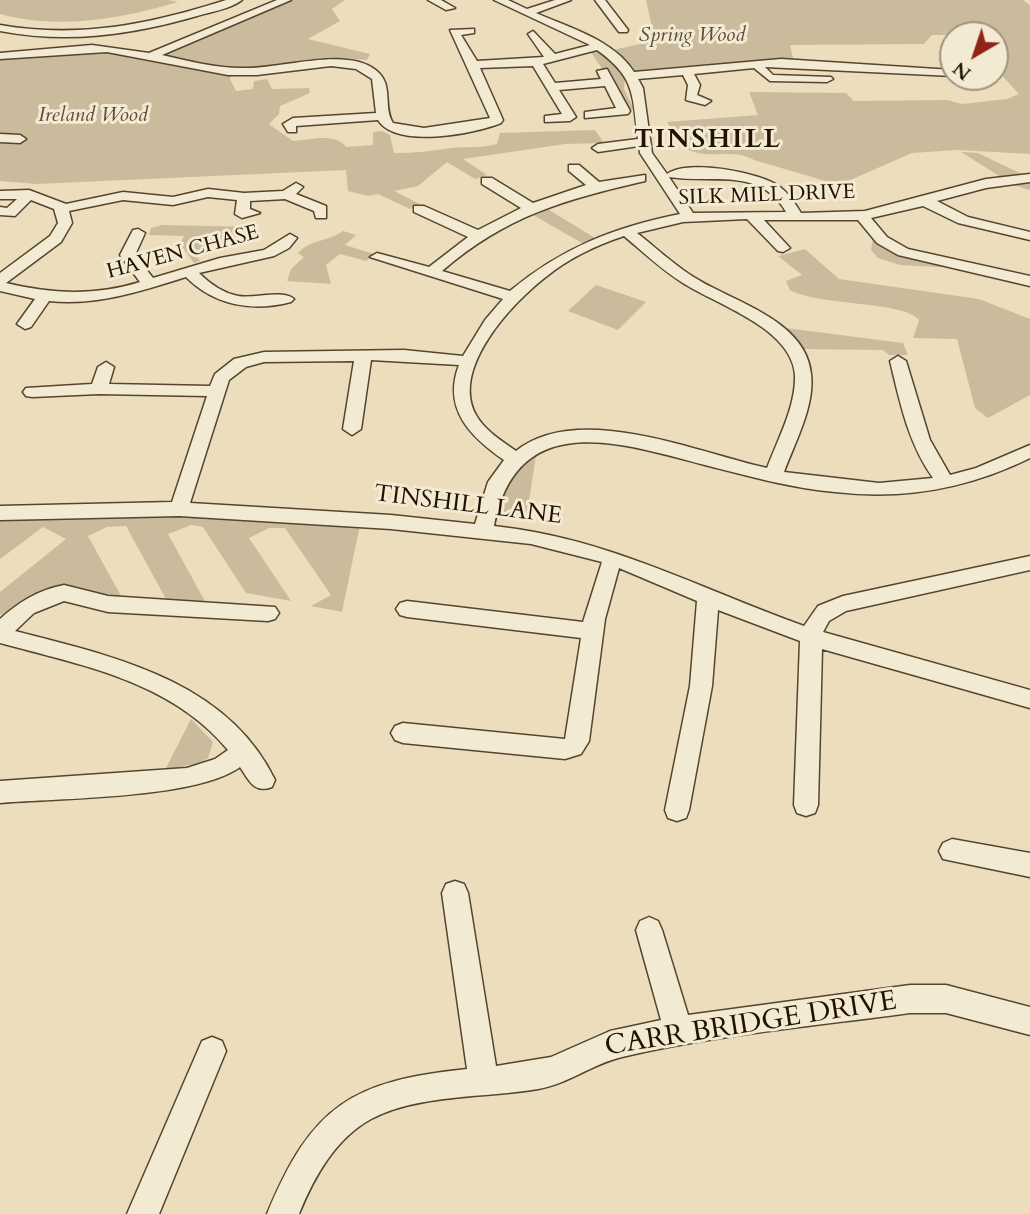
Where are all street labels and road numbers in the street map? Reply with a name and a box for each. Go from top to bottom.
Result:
street label: SILK MILL DRIVE [678,180,856,212]
street label: HAVEN CHASE [104,221,262,285]
street label: TINSHILL LANE [372,480,564,532]
street label: CARR BRIDGE DRIVE [603,985,899,1065]

